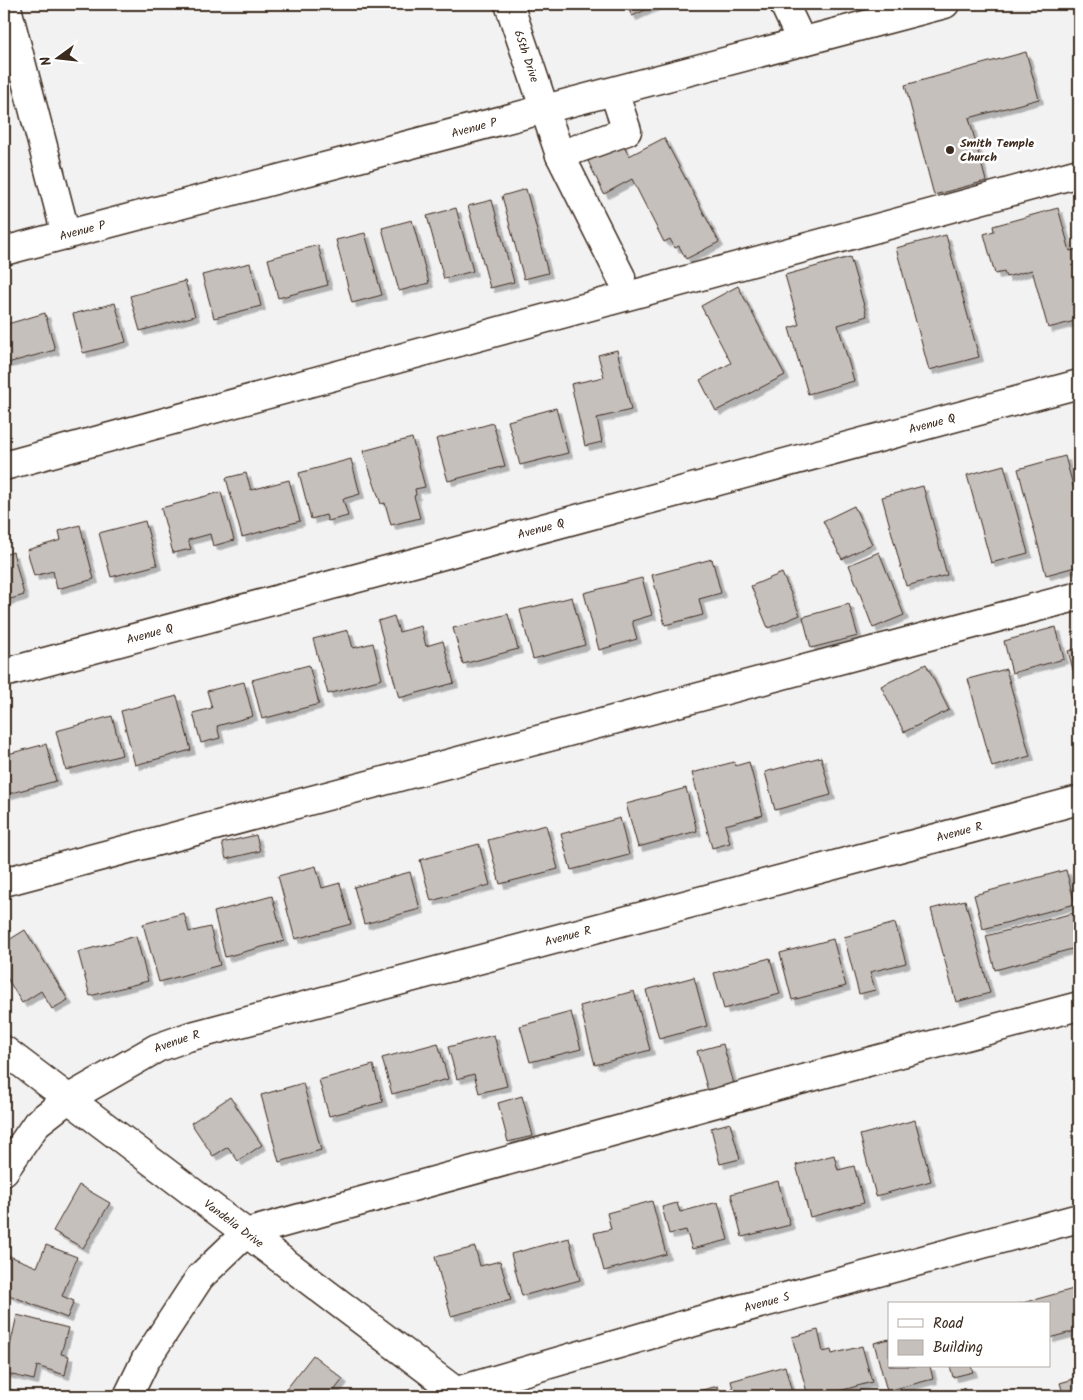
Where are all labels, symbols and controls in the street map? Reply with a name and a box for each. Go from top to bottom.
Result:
street label: 65th Drive [508,28,544,86]
north arrow [32,32,82,82]
text: N [35,54,58,68]
street label: Avenue P [449,113,500,143]
place label: Smith Temple Church [960,134,1034,167]
marker: Smith Temple Church [944,144,956,156]
street label: Avenue P [57,216,108,246]
street label: Avenue Q [907,409,958,439]
street label: Avenue Q [515,514,567,545]
street label: Avenue Q [124,619,176,650]
street label: Avenue R [934,817,985,848]
street label: Avenue R [543,921,593,952]
street label: Avenue R [152,1025,202,1058]
street label: Vandelia Drive [199,1195,268,1253]
street label: Avenue S [742,1287,792,1318]
legend [888,1302,1050,1368]
text: Road [933,1312,964,1336]
text: Building [933,1336,983,1360]

